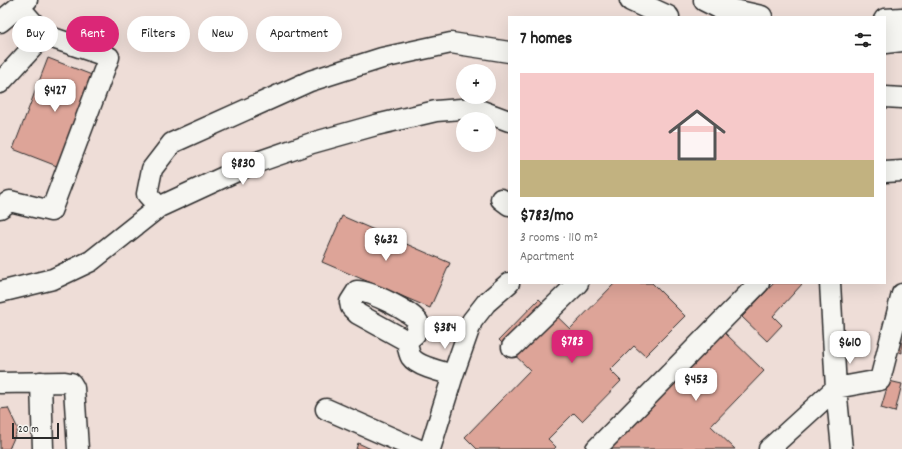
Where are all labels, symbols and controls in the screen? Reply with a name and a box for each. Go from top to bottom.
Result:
chip: Buy [12,16,58,52]
chip: Rent [66,16,119,52]
chip: Filters [127,16,190,52]
chip: New [198,16,248,52]
chip: Apartment [256,16,342,52]
text: 7 homes [520,28,572,52]
icon: filters [852,29,874,51]
map controls [456,64,496,152]
button: + [456,64,496,104]
pin: $427 [31,79,79,113]
text: $427 [44,82,66,101]
icon: home [661,99,733,171]
button: − [456,112,496,152]
pin: $830 [219,152,267,186]
text: $830 [231,155,255,174]
text: $783/mo [520,205,574,229]
pin: $632 [362,228,410,262]
text: 3 rooms · 110 m² [520,229,598,248]
text: $632 [374,231,398,250]
text: Apartment [520,248,574,267]
pin: $384 [421,316,469,350]
text: $384 [434,319,456,338]
pin: $783 [548,330,596,364]
pin: $610 [826,331,874,365]
text: $783 [561,333,583,352]
text: $610 [839,334,861,353]
pin: $453 [672,368,720,402]
text: $453 [684,371,708,390]
scale bar [12,421,59,440]
text: 20 m [18,422,39,438]

